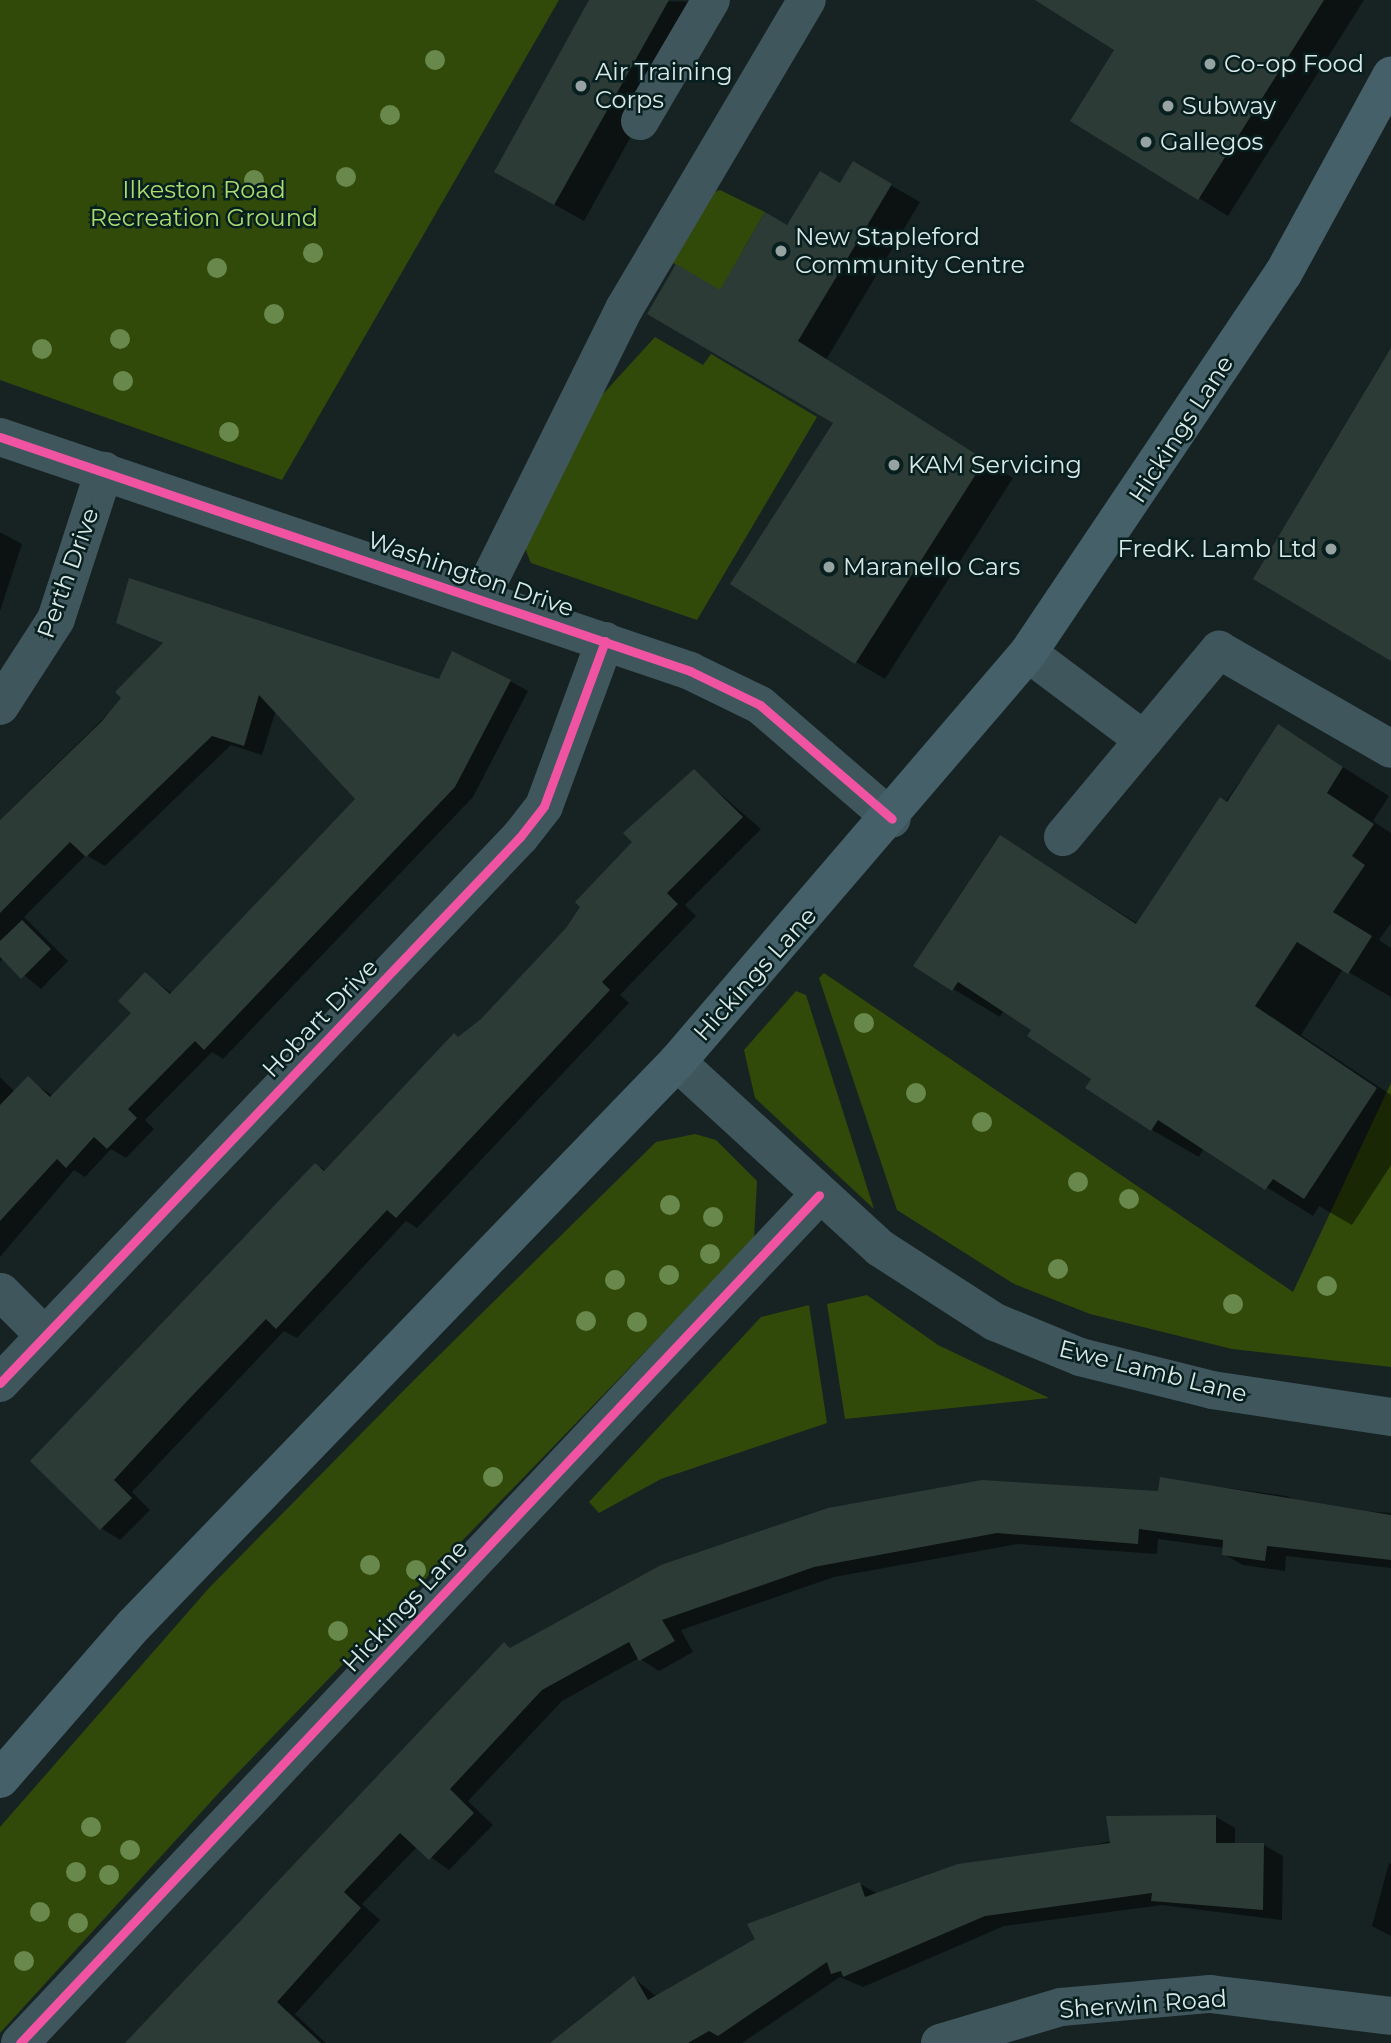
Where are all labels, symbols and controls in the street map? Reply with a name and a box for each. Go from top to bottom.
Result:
place label: Co-op Food [1224,50,1364,78]
marker: Co-op Food [1202,56,1218,72]
place label: Air Training Corps [595,58,733,114]
marker: Air Training Corps [573,78,589,94]
place label: Subway [1182,92,1276,120]
marker: Subway [1160,98,1176,114]
place label: Gallegos [1160,128,1263,156]
marker: Gallegos [1138,134,1154,150]
park label: Ilkeston Road Recreation Ground [90,176,318,232]
place label: New Stapleford Community Centre [795,223,1025,279]
marker: New Stapleford Community Centre [773,243,789,259]
street label: Hickings Lane [1123,350,1239,508]
place label: KAM Servicing [908,451,1082,479]
marker: KAM Servicing [886,457,902,473]
street label: Perth Drive [31,504,105,642]
street label: Washington Drive [364,525,578,623]
place label: FredK. Lamb Ltd [1118,535,1317,563]
marker: FredK. Lamb Ltd [1323,541,1339,557]
place label: Maranello Cars [843,553,1020,581]
marker: Maranello Cars [821,559,837,575]
street label: Hickings Lane [687,901,823,1047]
street label: Hobart Drive [256,953,384,1083]
street label: Ewe Lamb Lane [1056,1334,1250,1408]
street label: Hickings Lane [337,1534,473,1678]
street label: Sherwin Road [1058,1984,1228,2024]

